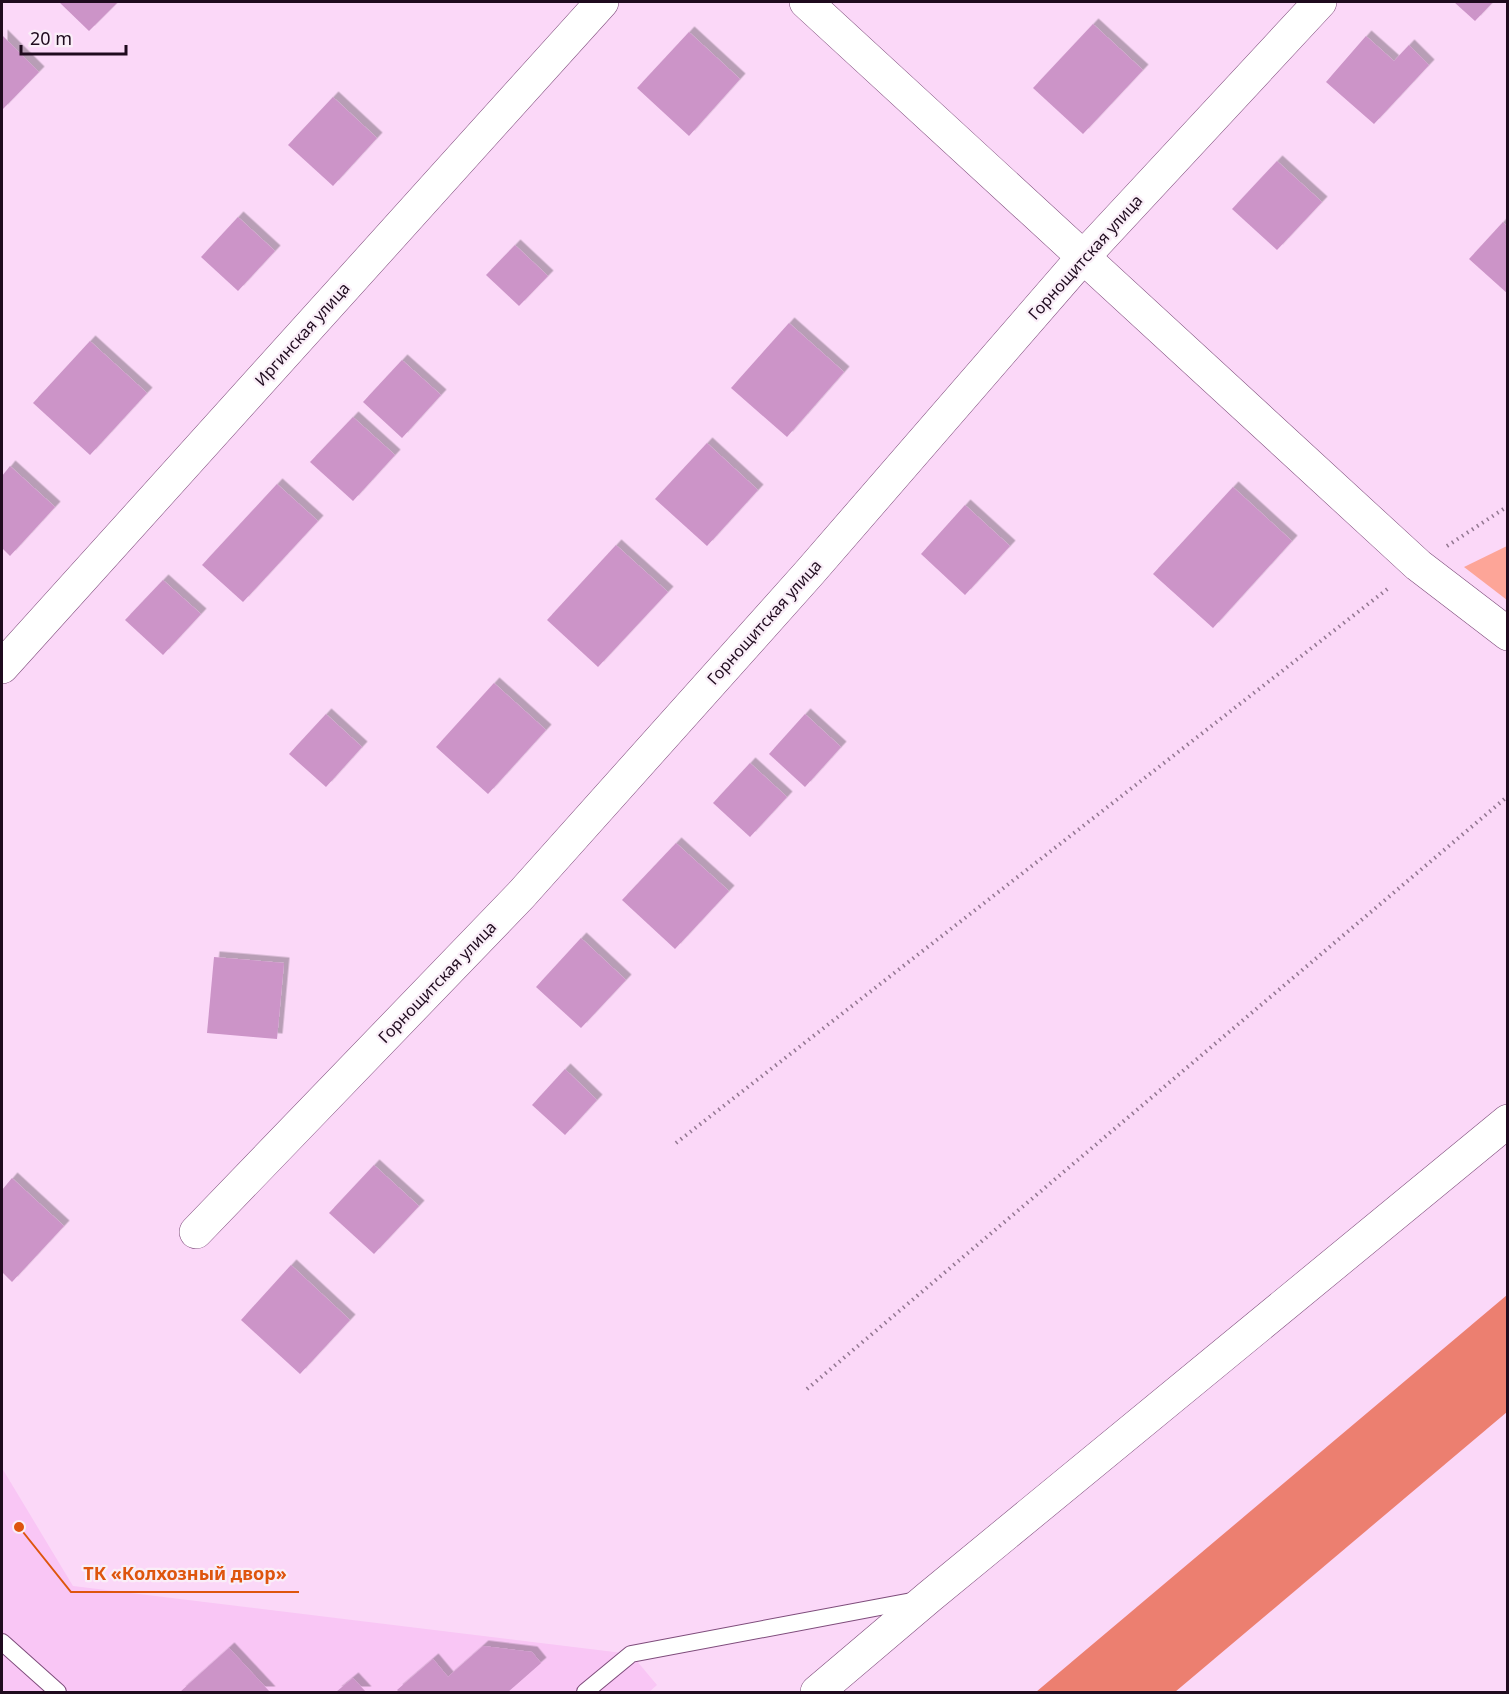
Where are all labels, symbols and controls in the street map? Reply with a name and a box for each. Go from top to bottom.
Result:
scale bar [21,18,126,56]
text: 20 m [30,26,72,50]
street label: Горнощитская улица [1023,190,1147,324]
street label: Иргинская улица [250,277,354,391]
street label: Горнощитская улица [702,555,826,689]
street label: Горнощитская улица [373,916,501,1048]
callout: ТК «Колхозный двор» [71,1556,299,1592]
text: ТК «Колхозный двор» [83,1561,287,1585]

